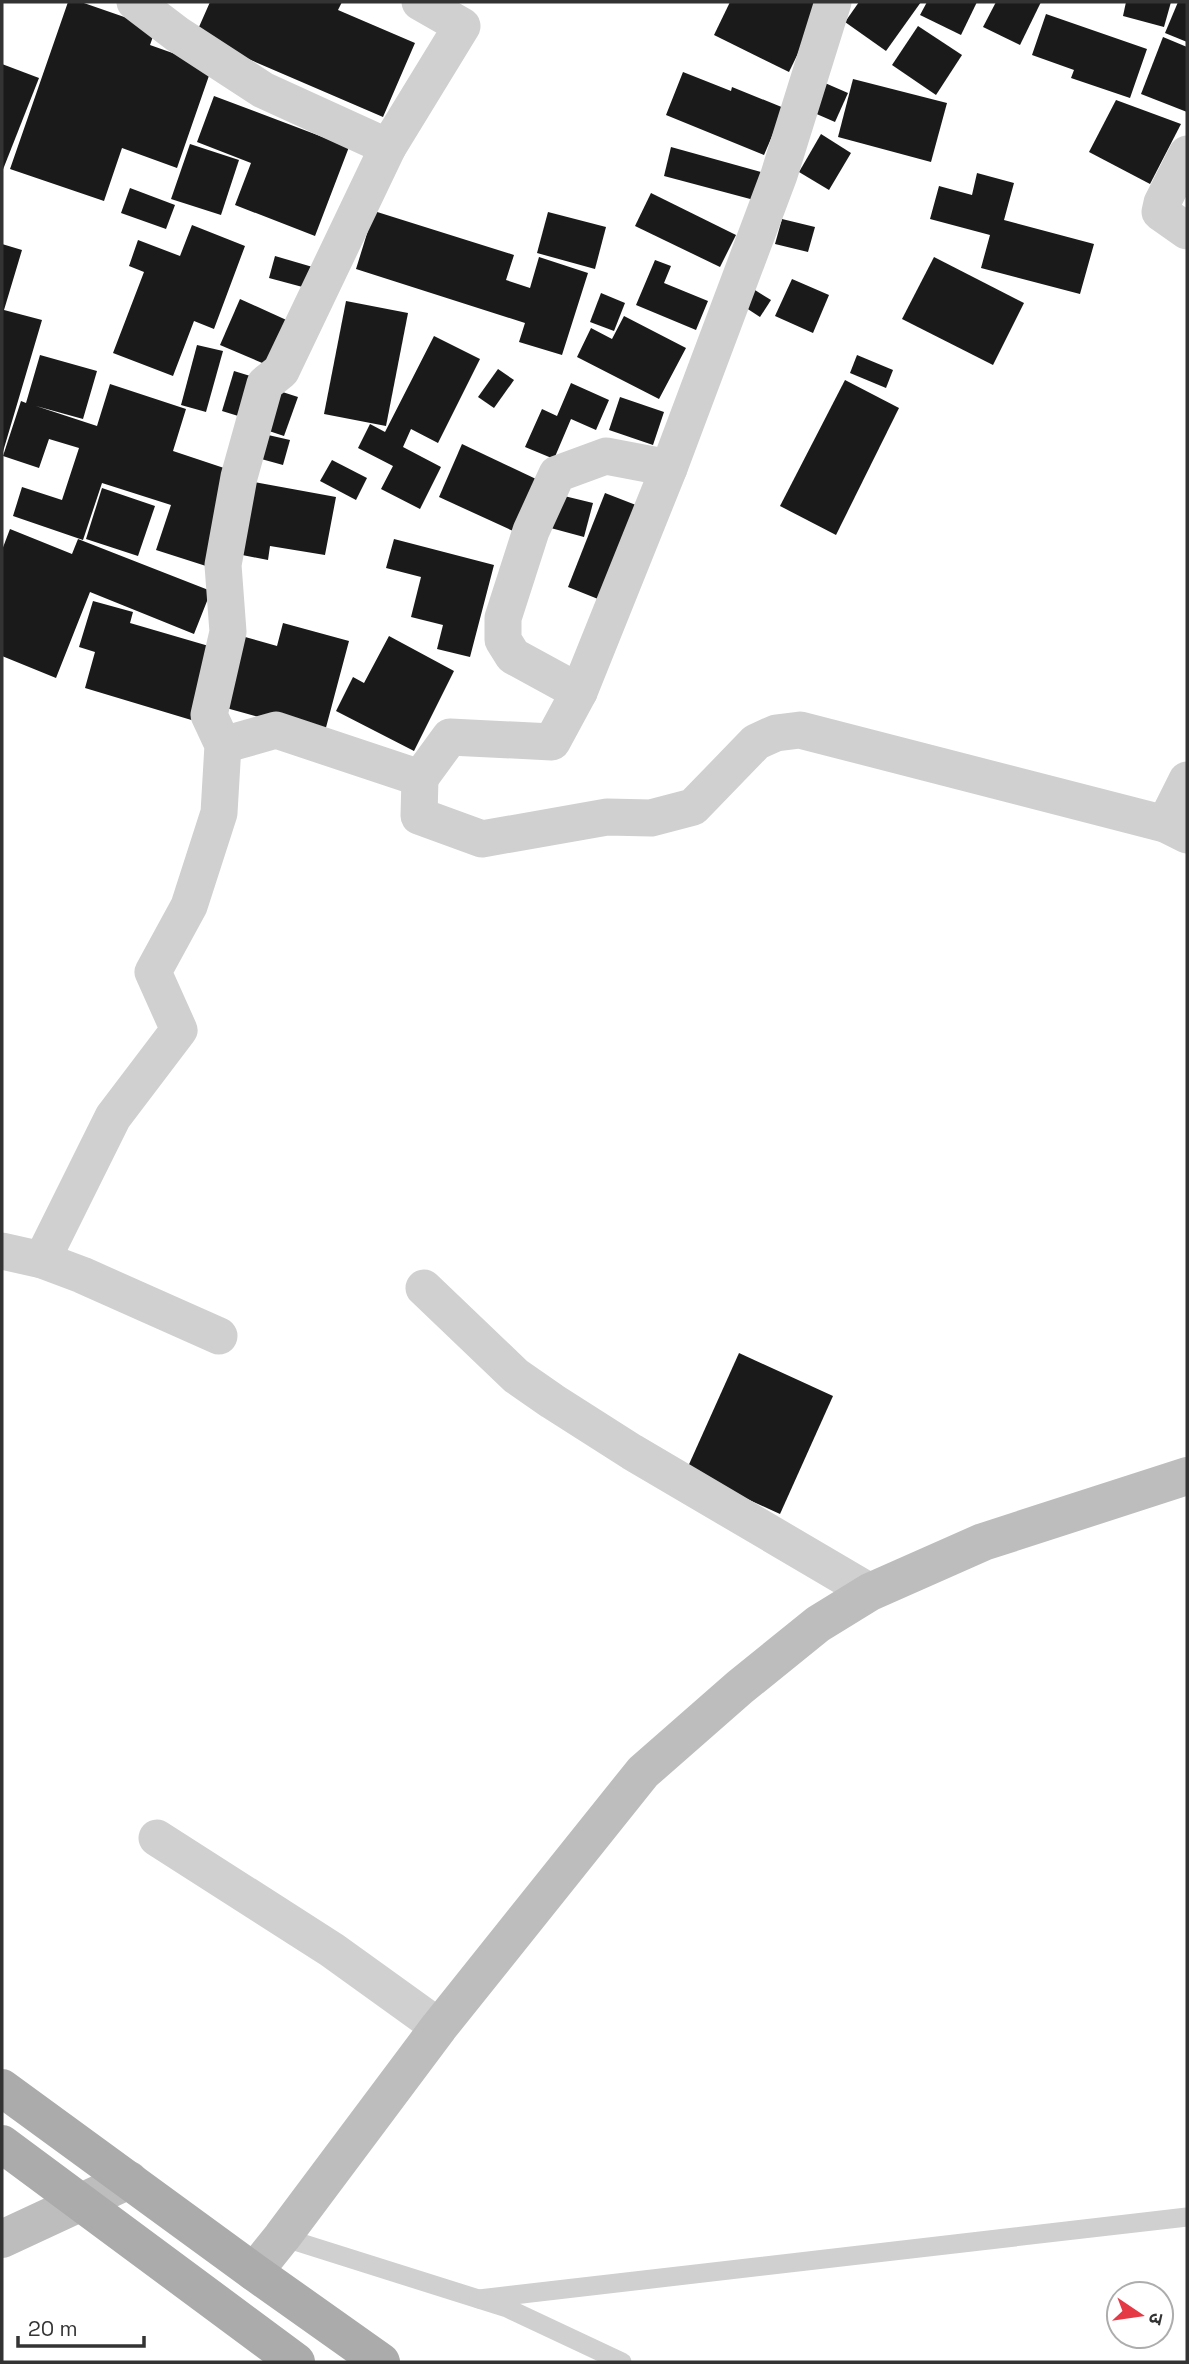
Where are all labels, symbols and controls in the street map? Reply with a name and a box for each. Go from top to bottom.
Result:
north arrow [1105,2280,1175,2350]
scale bar [18,2304,144,2348]
text: उ [1142,2310,1170,2328]
text: 20 m [28,2315,78,2342]

